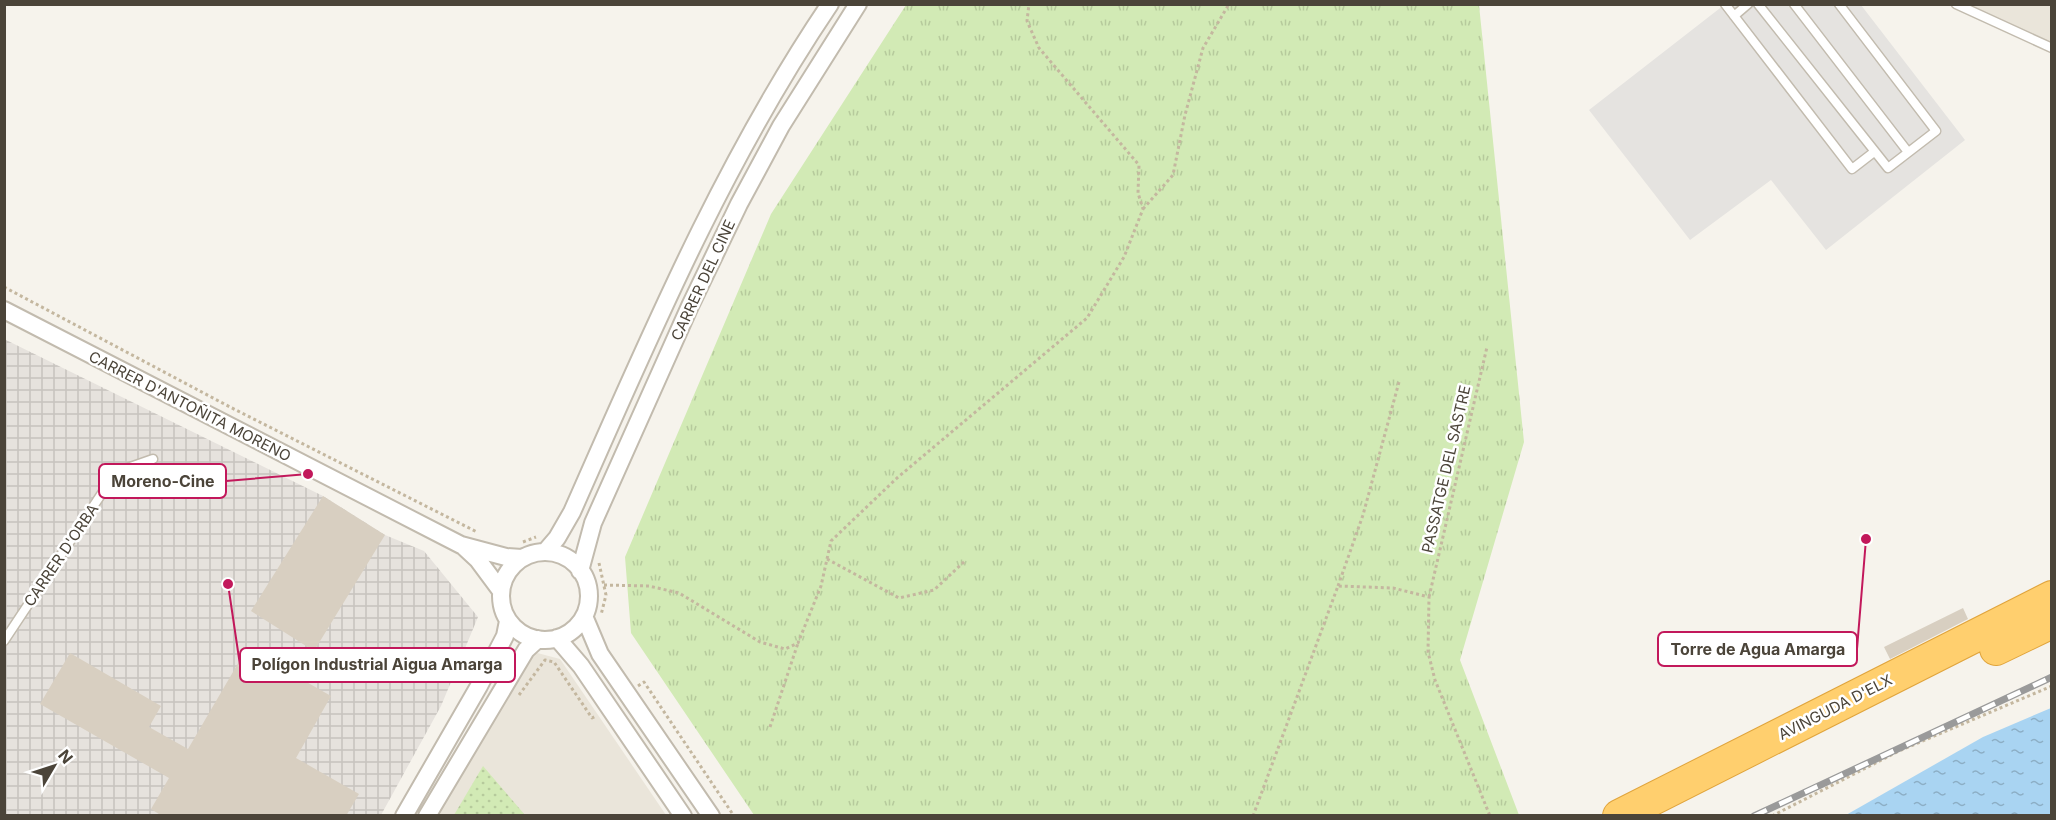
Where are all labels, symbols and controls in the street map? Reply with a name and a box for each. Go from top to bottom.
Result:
street label: CARRER DEL CINE [667,217,739,343]
street label: CARRER D'ANTOÑITA MORENO [86,347,294,465]
street label: PASSATGE DEL SASTRE [1417,383,1475,555]
callout: Moreno-Cine [99,464,226,498]
text: Moreno-Cine [111,471,215,491]
street label: CARRER D'ORBA [20,500,102,610]
callout: Torre de Agua Amarga [1658,632,1857,666]
text: Torre de Agua Amarga [1671,639,1845,659]
callout: Polígon Industrial Aigua Amarga [240,648,515,682]
text: Polígon Industrial Aigua Amarga [252,654,502,674]
street label: AVINGUDA D'ELX [1775,670,1895,744]
north arrow [24,736,84,796]
text: N [54,746,77,768]

